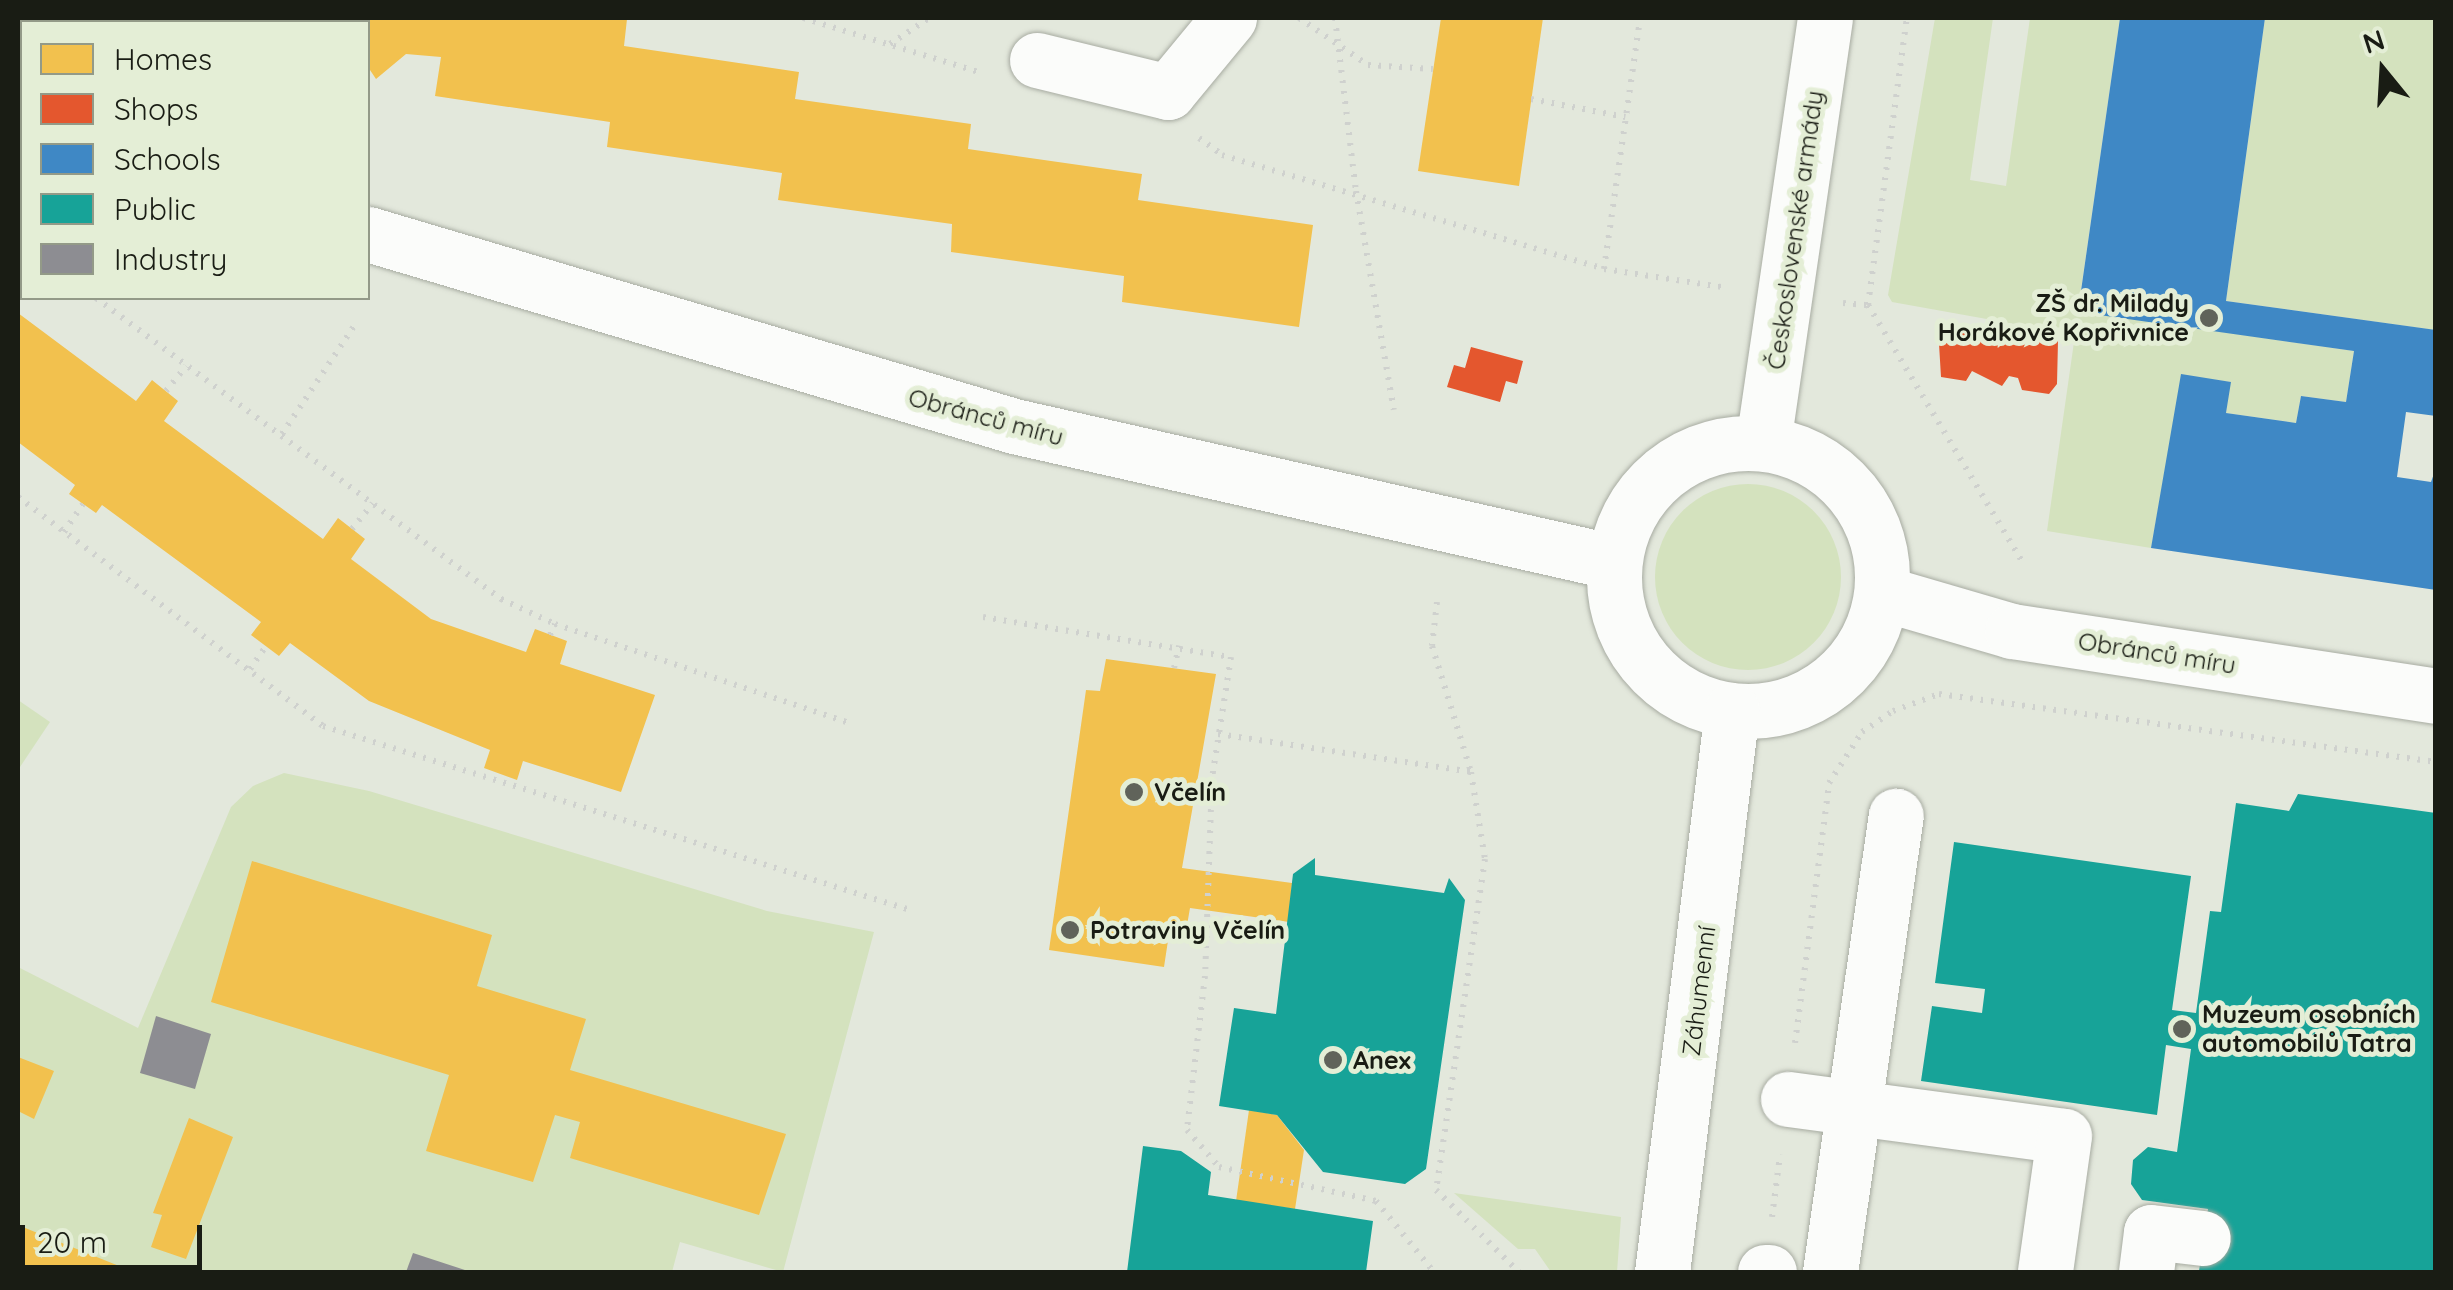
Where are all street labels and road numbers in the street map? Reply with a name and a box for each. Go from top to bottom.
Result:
street label: Československé armády [1761,89,1829,371]
street label: Obránců míru [905,382,1067,452]
street label: Obránců míru [2076,626,2238,680]
street label: Záhumenní [1676,924,1722,1058]

